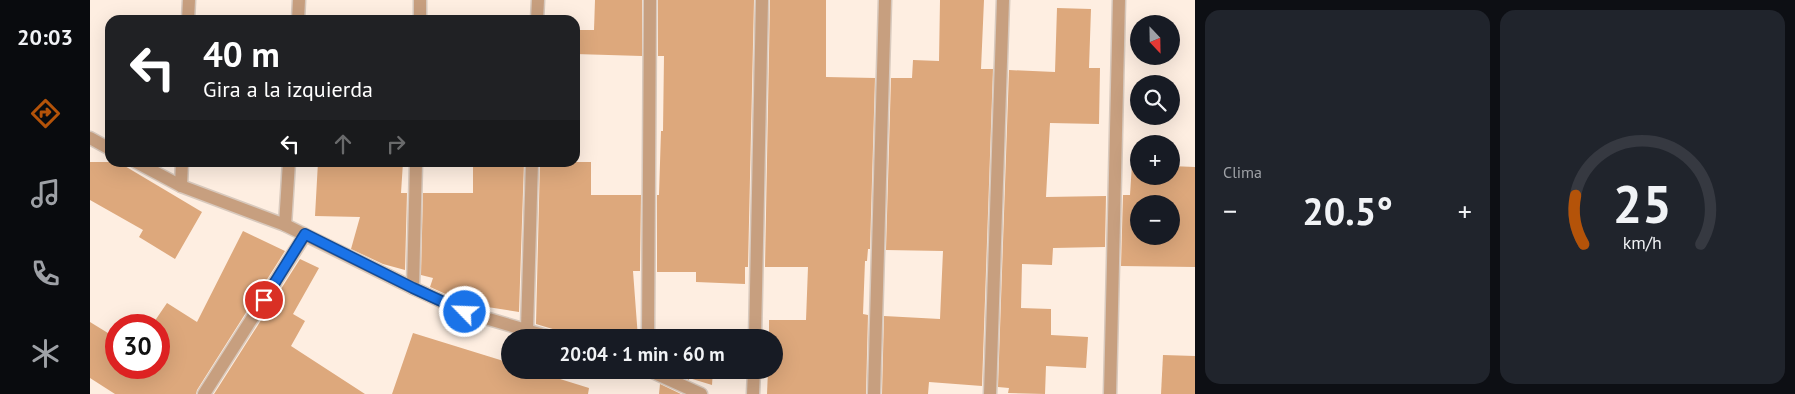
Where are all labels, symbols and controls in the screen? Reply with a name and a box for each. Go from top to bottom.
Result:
north arrow [1130,15,1180,65]
map controls [1130,15,1180,245]
text: 20:03 [17,23,73,51]
text: 40 m [203,31,280,77]
icon: left [120,35,185,100]
text: Gira a la izquierda [203,75,373,103]
button: search [1130,75,1180,125]
icon: directions [28,96,63,131]
icon: left [276,130,304,158]
icon: ahead [329,130,357,158]
icon: right [382,130,410,158]
button: + [1130,135,1180,185]
text: Clima [1223,162,1262,182]
text: 25 [1613,170,1672,237]
icon: music [28,176,63,211]
text: 20.5° [1302,186,1393,235]
text: − [1223,192,1237,229]
text: + [1458,192,1472,229]
button: − [1130,195,1180,245]
text: km/h [1623,231,1662,254]
icon: phone [28,256,63,291]
pin [243,279,285,321]
position arrow [438,285,490,337]
icon: arrive [250,286,278,314]
speed limit sign: 30 [105,314,170,379]
icon: climate [28,336,63,371]
text: 20:04 · 1 min · 60 m [559,342,725,366]

